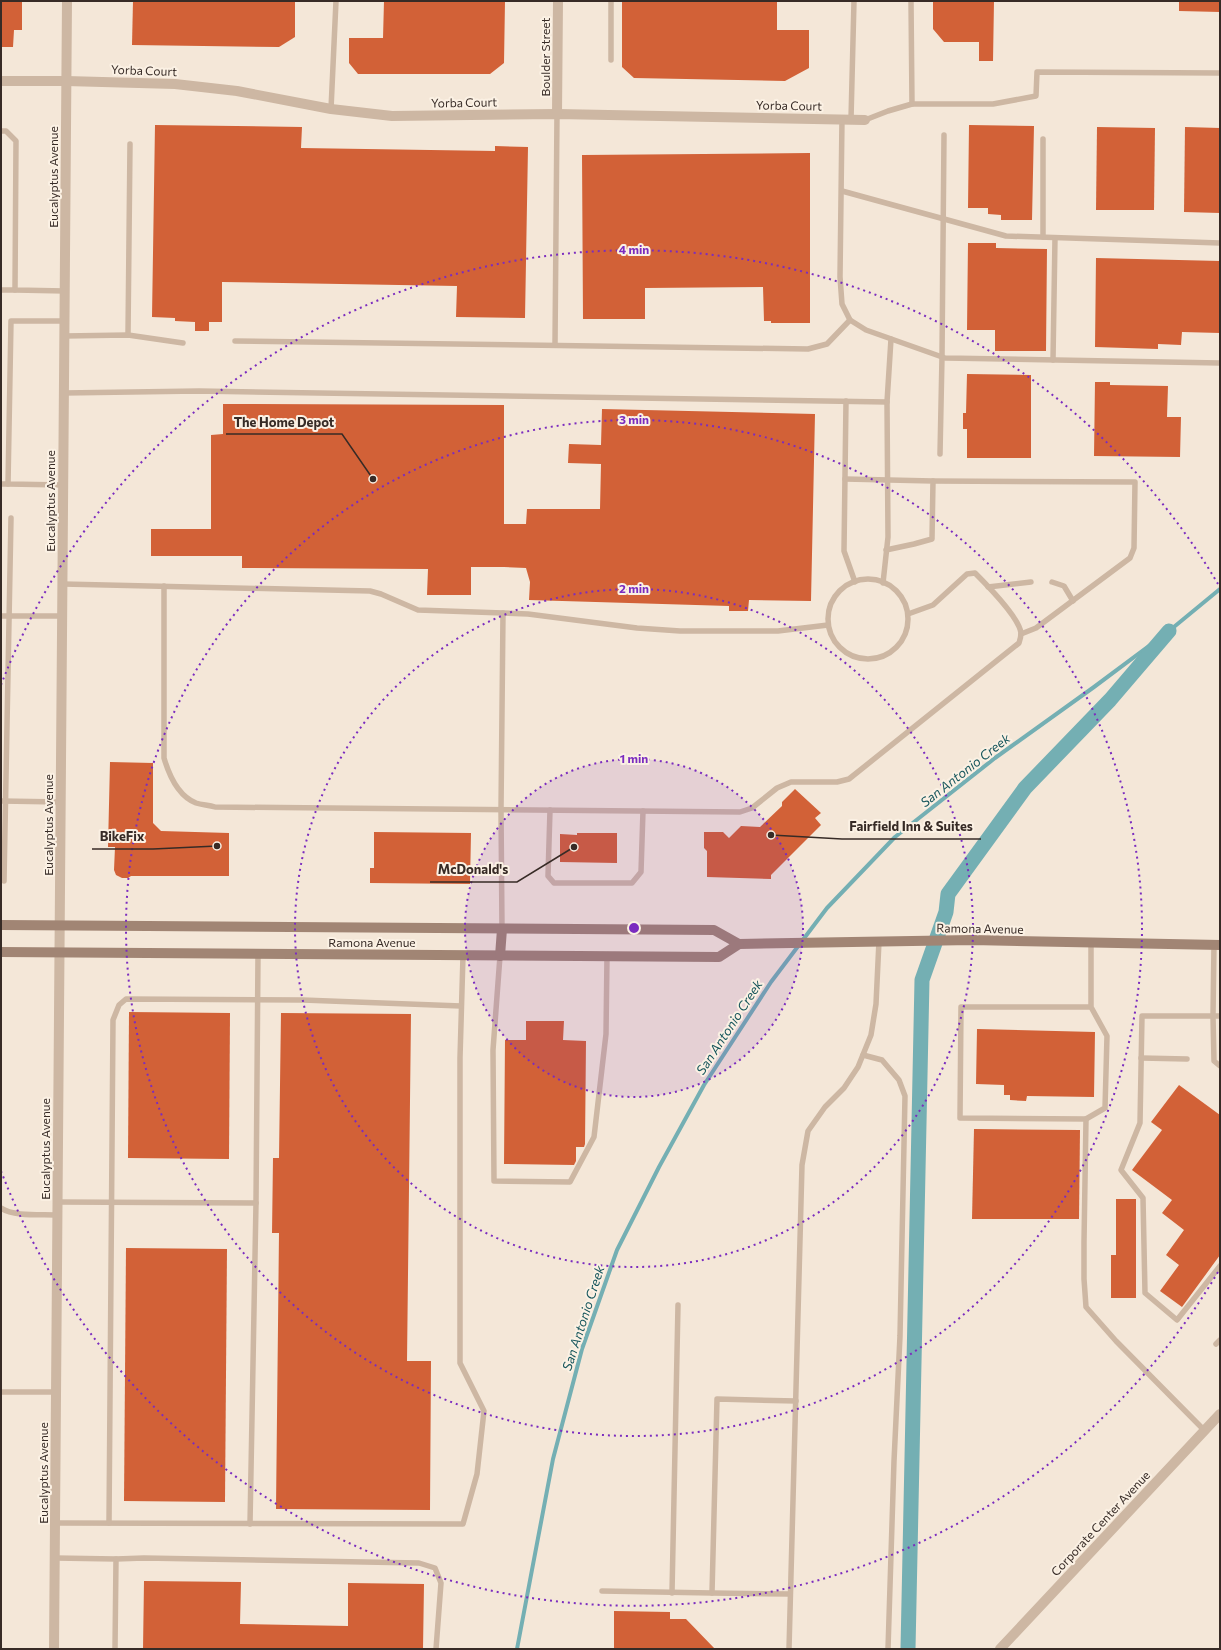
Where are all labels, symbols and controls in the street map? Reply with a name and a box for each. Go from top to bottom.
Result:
street label: Boulder Street [538,17,552,96]
street label: Yorba Court [111,62,177,78]
street label: Yorba Court [431,94,497,110]
street label: Yorba Court [756,97,822,113]
street label: Eucalyptus Avenue [46,126,60,228]
text: 4 min [619,242,649,256]
callout: The Home Depot [226,409,342,434]
text: 3 min [619,412,649,426]
text: The Home Depot [234,414,335,430]
street label: Eucalyptus Avenue [43,450,57,552]
text: 2 min [619,581,649,595]
water label: San Antonio Creek [917,729,1014,810]
text: 1 min [620,751,648,765]
street label: Eucalyptus Avenue [41,774,55,876]
callout: Fairfield Inn & Suites [842,814,981,839]
text: Fairfield Inn & Suites [849,818,973,834]
callout: BikeFix [92,824,153,849]
text: BikeFix [100,828,145,844]
callout: McDonald's [430,857,517,882]
text: McDonald's [438,861,508,877]
street label: Ramona Avenue [936,920,1024,936]
centre of rings [627,921,641,935]
street label: Ramona Avenue [328,935,416,949]
water label: San Antonio Creek [692,976,766,1077]
street label: Eucalyptus Avenue [38,1098,52,1200]
water label: San Antonio Creek [558,1263,608,1373]
street label: Eucalyptus Avenue [36,1422,50,1524]
street label: Corporate Center Avenue [1048,1468,1152,1578]

